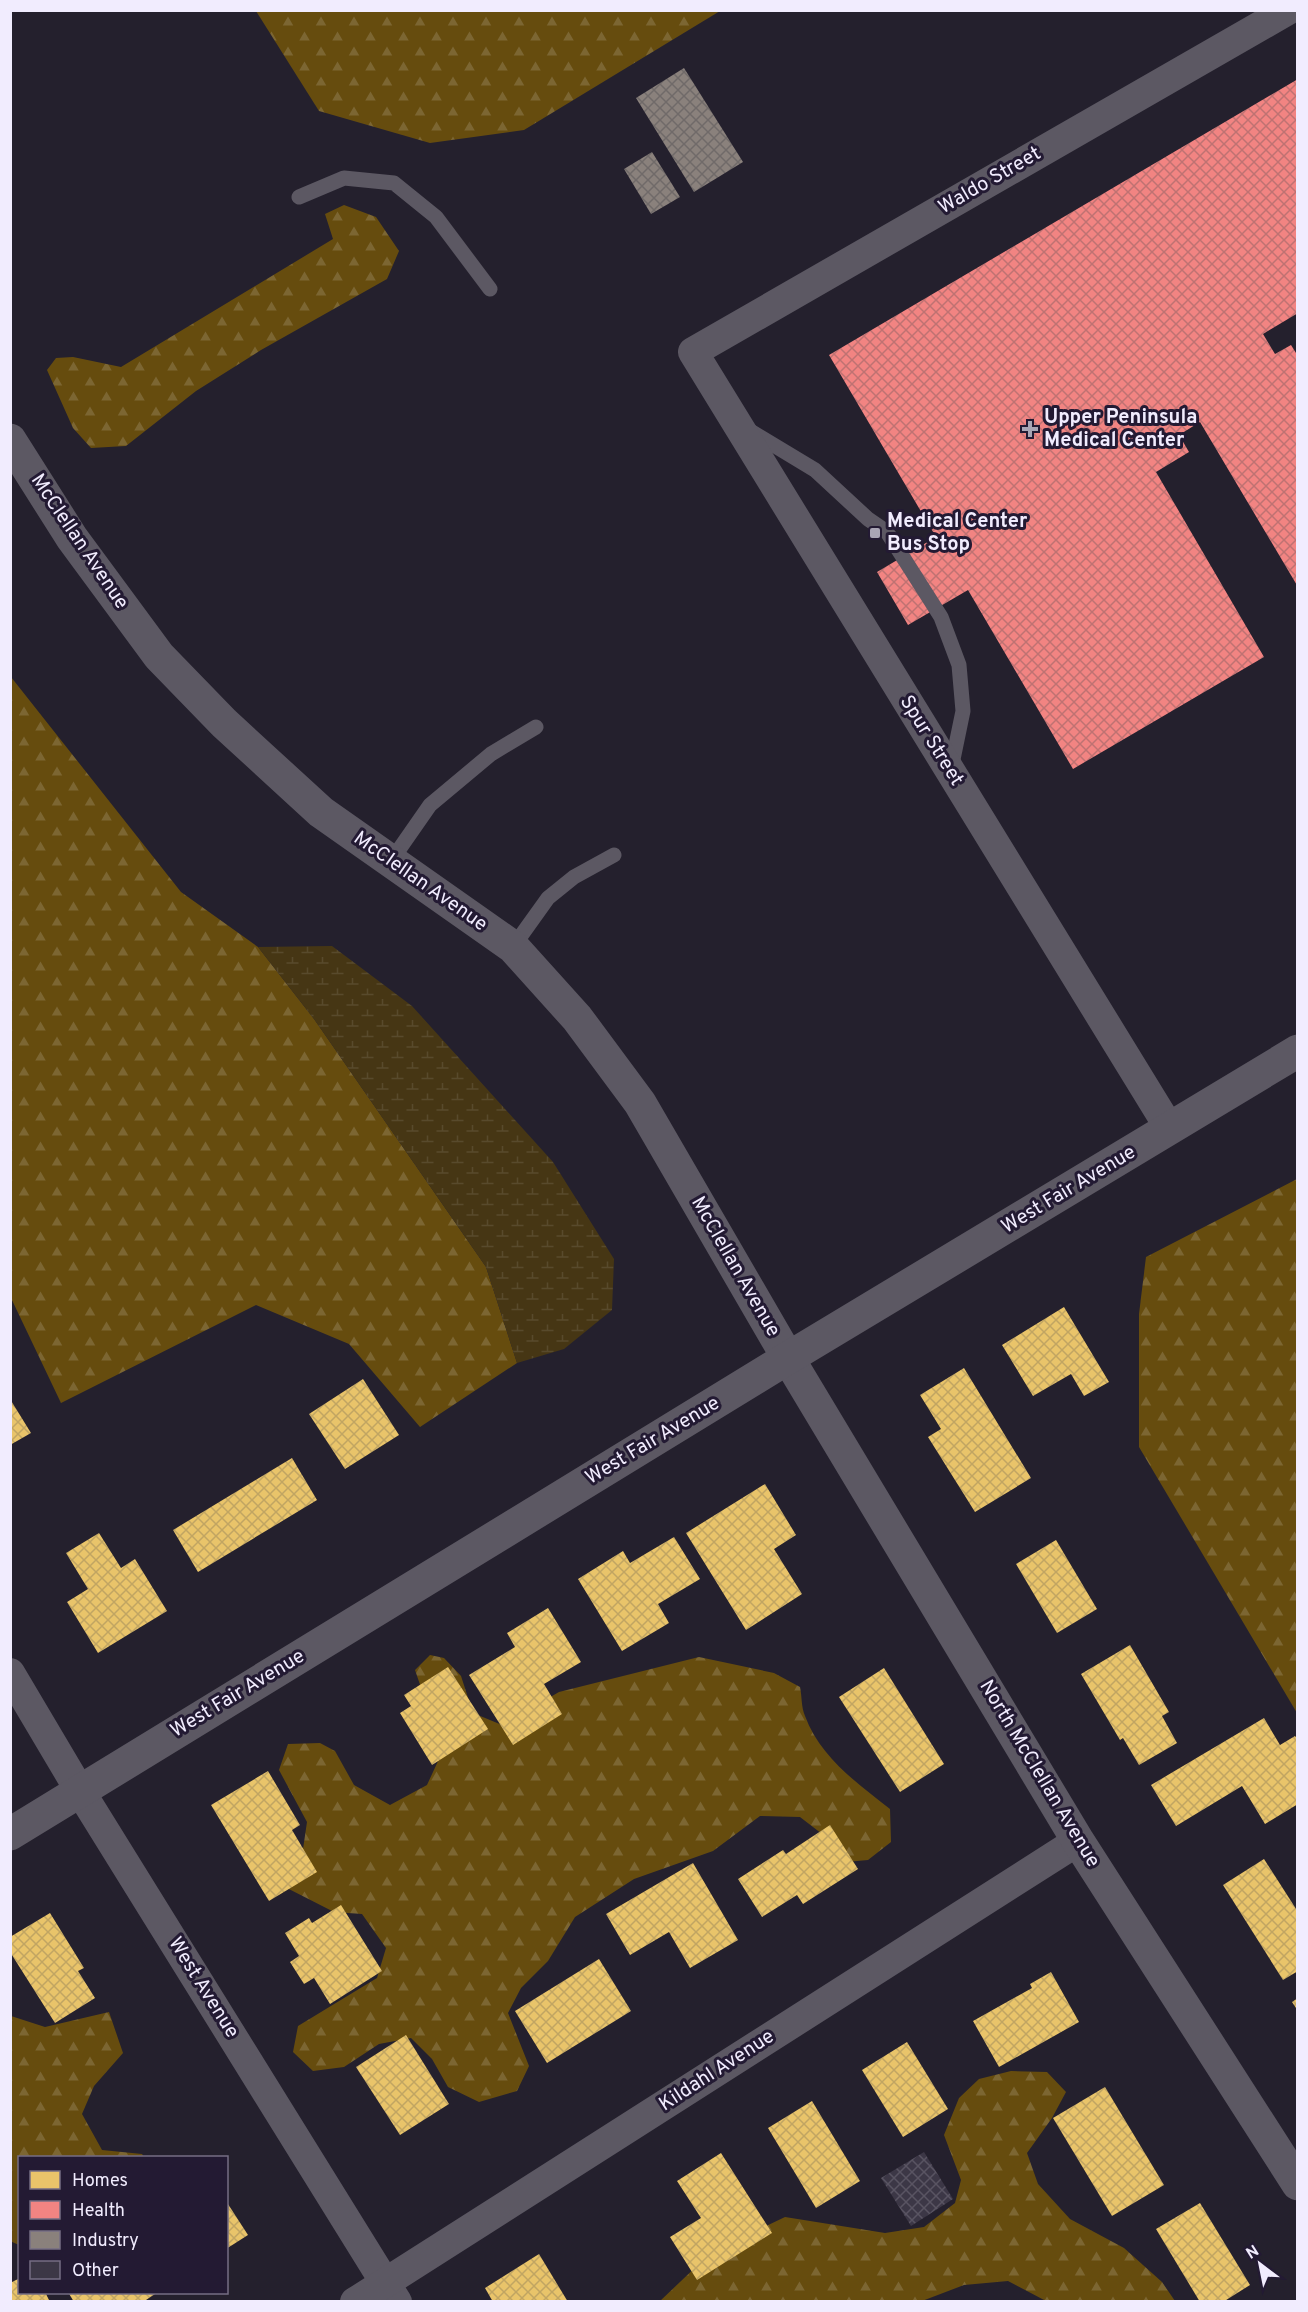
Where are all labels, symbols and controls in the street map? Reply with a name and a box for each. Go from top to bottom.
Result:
street label: Waldo Street [934,141,1046,221]
place label: Upper Peninsula Medical Center [1044,405,1197,454]
marker: Upper Peninsula Medical Center [1021,420,1039,438]
street label: McClellan Avenue [24,469,134,615]
place label: Medical Center Bus Stop [887,509,1028,558]
marker: Medical Center Bus Stop [868,526,882,540]
street label: Spur Street [893,691,969,791]
street label: McClellan Avenue [348,826,492,938]
street label: West Fair Avenue [997,1140,1141,1240]
street label: McClellan Avenue [684,1192,786,1342]
street label: West Fair Avenue [581,1391,725,1491]
street label: West Fair Avenue [166,1644,310,1744]
street label: North McClellan Avenue [973,1675,1105,1873]
street label: West Avenue [162,1933,244,2043]
street label: Kildahl Avenue [654,2024,780,2118]
legend [18,2156,228,2294]
text: Homes [72,2170,128,2193]
text: Health [72,2200,125,2223]
text: Industry [72,2230,139,2253]
north arrow [1230,2234,1290,2294]
text: N [1243,2241,1263,2265]
text: Other [72,2260,119,2283]

